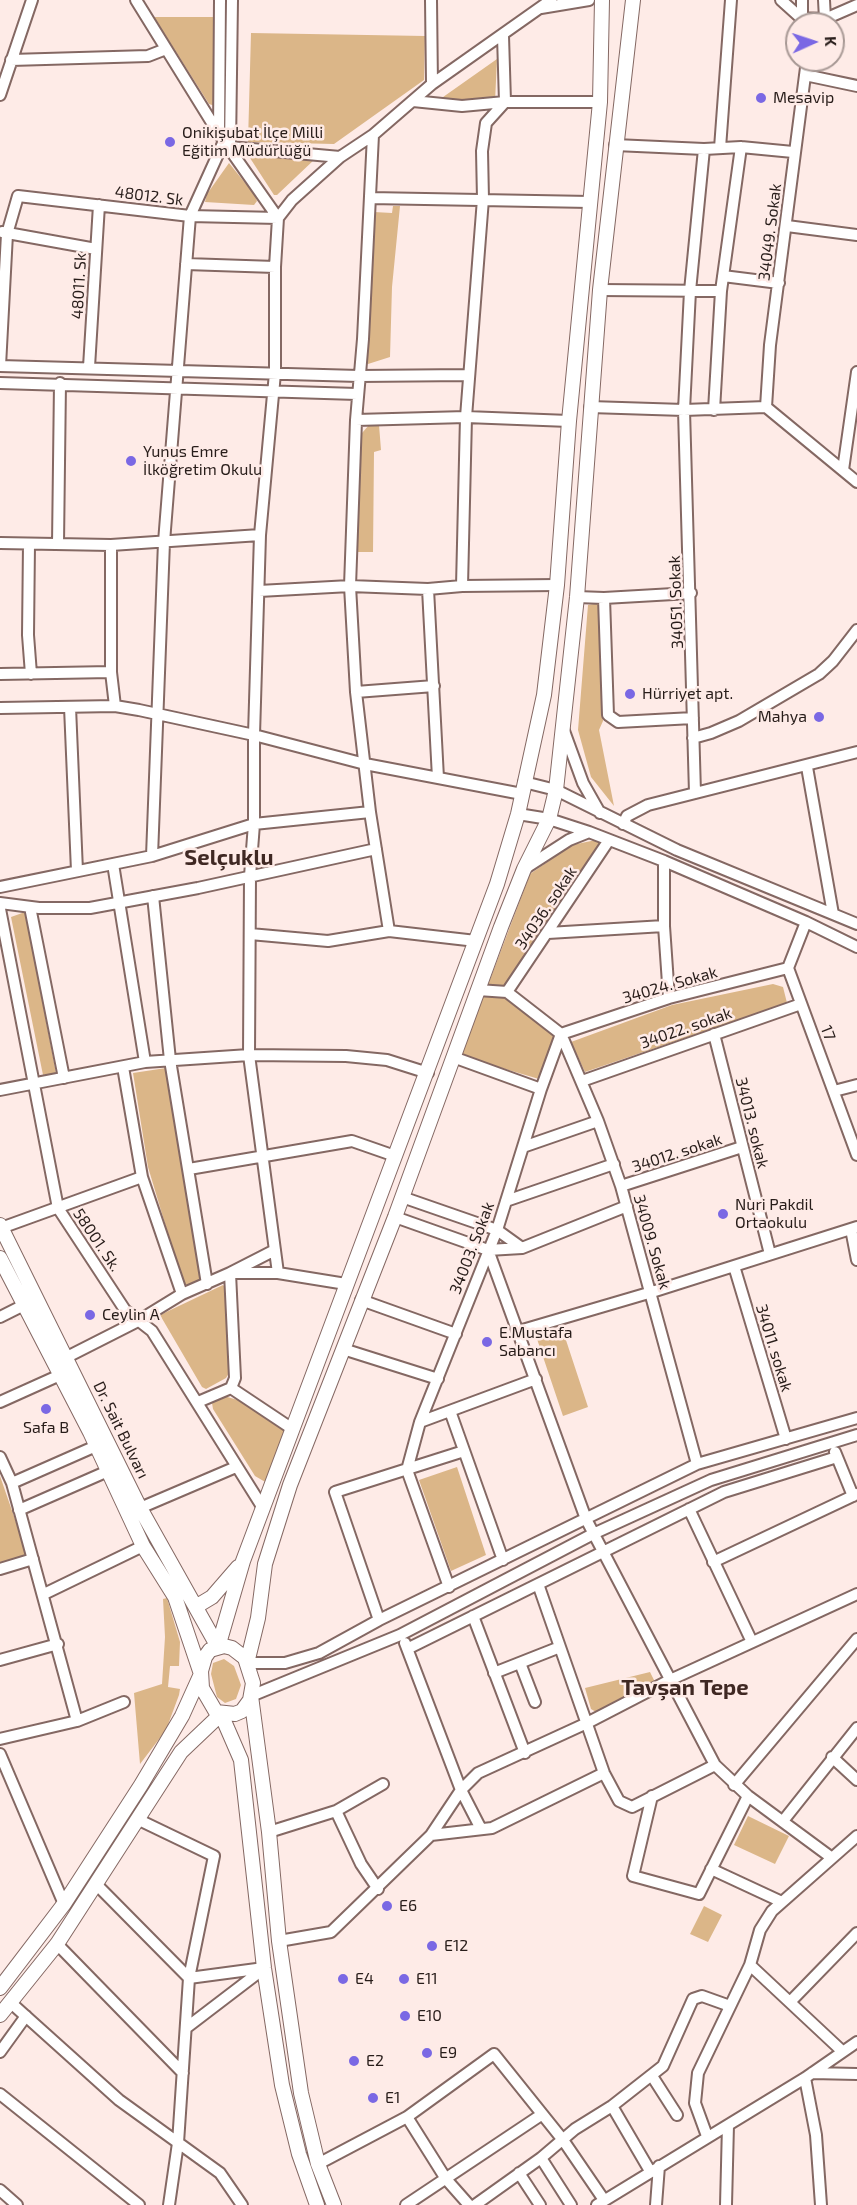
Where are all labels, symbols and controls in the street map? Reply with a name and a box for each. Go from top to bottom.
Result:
north arrow [785,12,845,72]
text: K [822,36,841,47]
place label: Mesavip [773,88,834,108]
marker: Mesavip [754,91,768,105]
place label: Onikişubat İlçe Milli Eğitim Müdürlüğü [182,123,323,161]
marker: Onikişubat İlçe Milli Eğitim Müdürlüğü [163,135,177,149]
street label: 48012. Sk [114,182,184,210]
street label: 34049. Sokak [755,182,785,282]
street label: 48011. Sk [68,252,90,320]
place label: Yunus Emre İlköğretim Okulu [143,442,262,480]
marker: Yunus Emre İlköğretim Okulu [124,454,138,468]
street label: 34051. Sokak [665,555,687,649]
place label: Hürriyet apt. [642,684,733,704]
marker: Hürriyet apt. [623,687,637,701]
place label: Mahya [758,707,807,727]
marker: Mahya [812,710,826,724]
district label: Selçuklu [184,845,274,871]
street label: 34036. sokak [511,863,581,953]
street label: 34024. Sokak [620,962,720,1008]
street label: 34022. sokak [638,1003,734,1053]
street label: 17 [816,1023,840,1043]
street label: 34013. sokak [731,1075,773,1171]
street label: 34012. sokak [630,1129,724,1177]
street label: 34009. Sokak [629,1192,675,1292]
place label: Nuri Pakdil Ortaokulu [735,1195,813,1233]
street label: 34003. Sokak [446,1199,498,1297]
street label: 58001. Sk. [69,1205,125,1275]
marker: Nuri Pakdil Ortaokulu [716,1207,730,1221]
street label: 34011. sokak [752,1302,796,1394]
place label: Ceylin A [102,1305,160,1325]
marker: Ceylin A [83,1308,97,1322]
place label: E.Mustafa Sabancı [499,1323,573,1361]
marker: E.Mustafa Sabancı [480,1335,494,1349]
street label: Dr. Sait Bulvarı [89,1378,153,1482]
marker: Safa B [39,1402,53,1416]
place label: Safa B [23,1418,69,1438]
district label: Tavşan Tepe [621,1675,749,1701]
place label: E6 [399,1896,417,1916]
marker: E6 [380,1899,394,1913]
place label: E12 [444,1936,468,1956]
marker: E12 [425,1939,439,1953]
place label: E4 [355,1969,374,1989]
place label: E11 [416,1969,438,1989]
marker: E4 [336,1972,350,1986]
marker: E11 [397,1972,411,1986]
place label: E10 [417,2006,442,2026]
marker: E10 [398,2009,412,2023]
place label: E9 [439,2043,457,2063]
marker: E9 [420,2046,434,2060]
place label: E2 [366,2051,384,2071]
marker: E2 [347,2054,361,2068]
place label: E1 [385,2088,400,2108]
marker: E1 [366,2091,380,2105]

